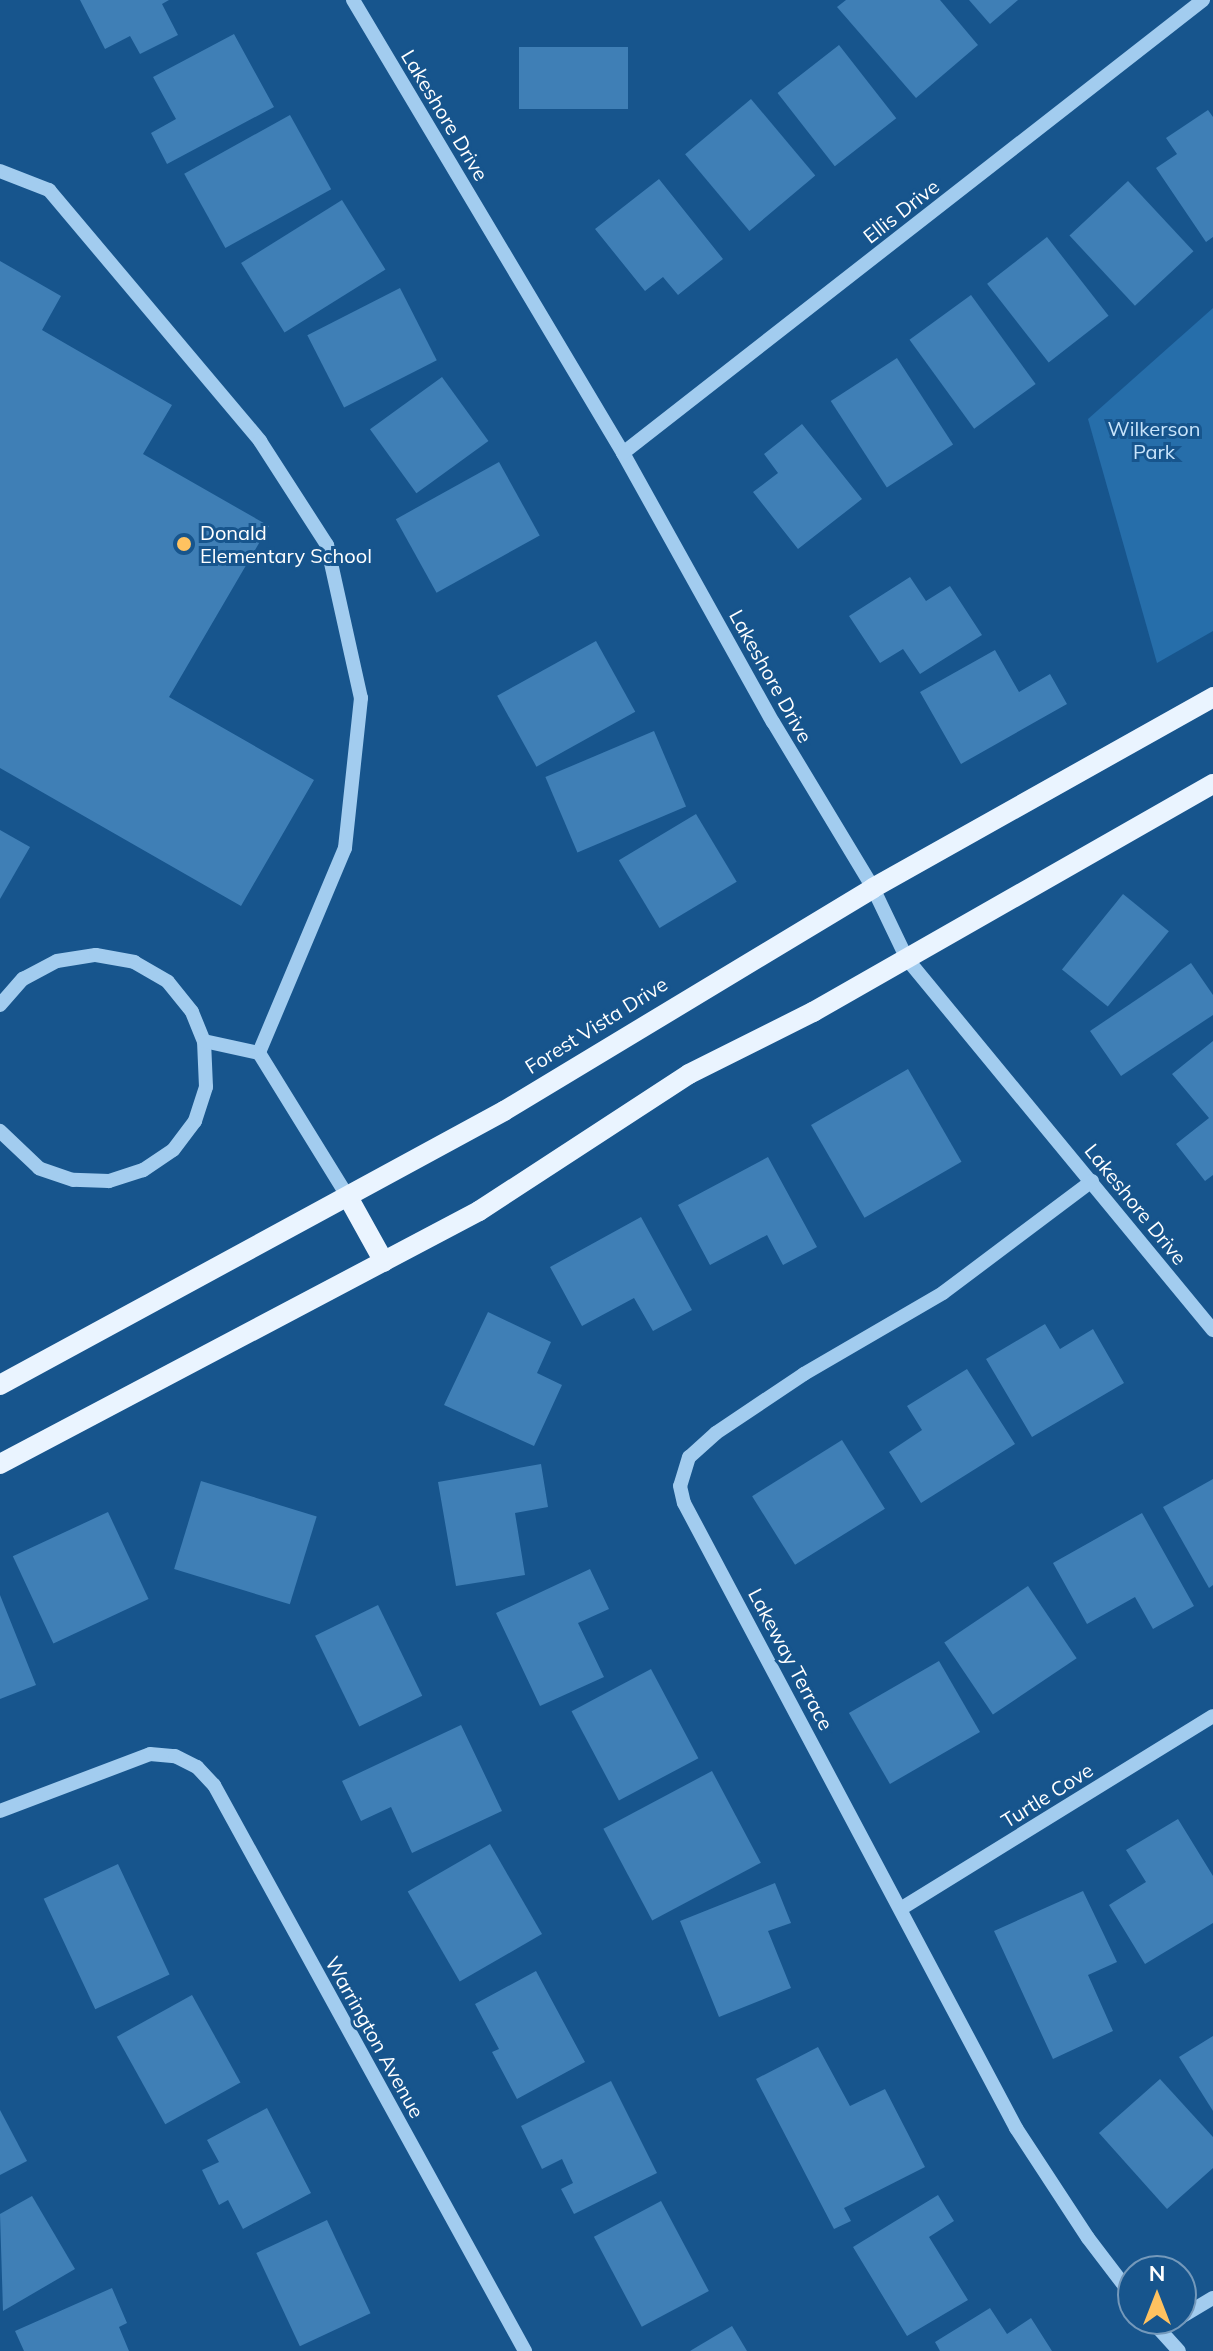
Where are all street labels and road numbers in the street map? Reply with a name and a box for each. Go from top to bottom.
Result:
street label: Lakeshore Drive [396,45,494,185]
street label: Ellis Drive [858,174,944,248]
street label: Lakeshore Drive [725,605,817,747]
street label: Forest Vista Drive [520,972,672,1078]
street label: Lakeshore Drive [1080,1139,1192,1269]
street label: Lakeway Terrace [744,1584,838,1734]
street label: Turtle Cove [997,1757,1097,1833]
street label: Warrington Avenue [321,1952,429,2122]

